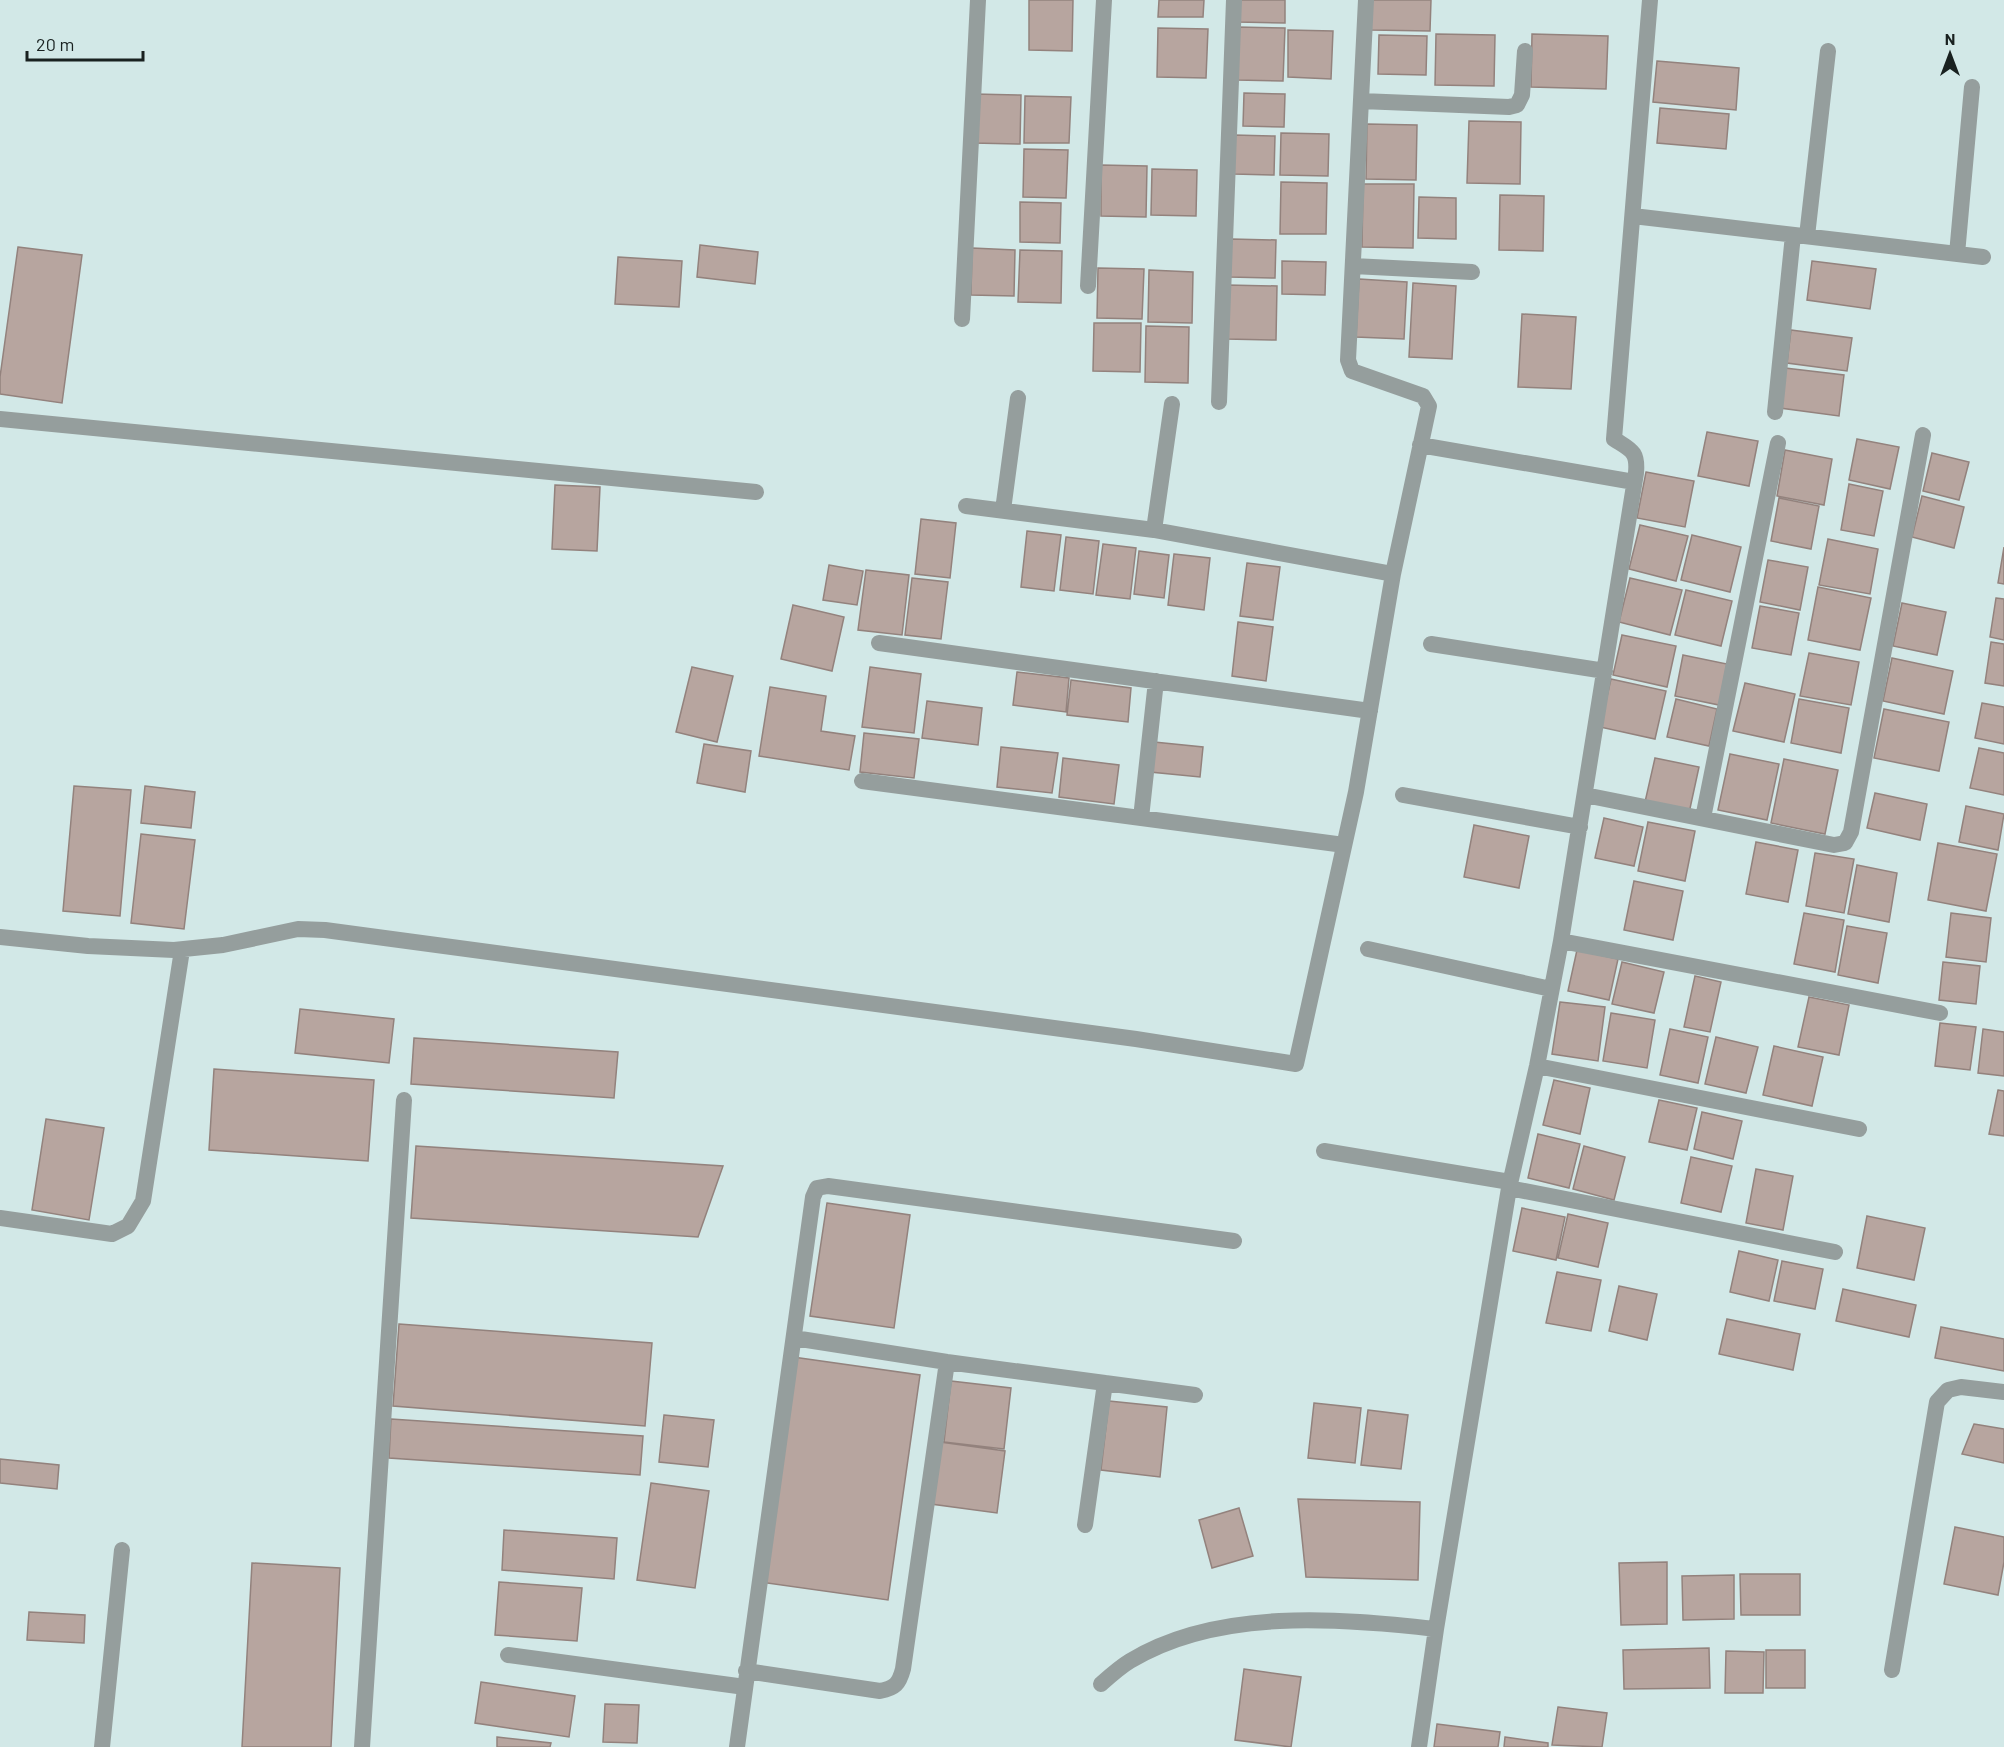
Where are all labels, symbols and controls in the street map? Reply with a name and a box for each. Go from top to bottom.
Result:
scale bar [27,24,142,62]
north arrow [1920,24,1980,84]
text: N [1945,29,1955,48]
text: 20 m [36,33,74,55]

